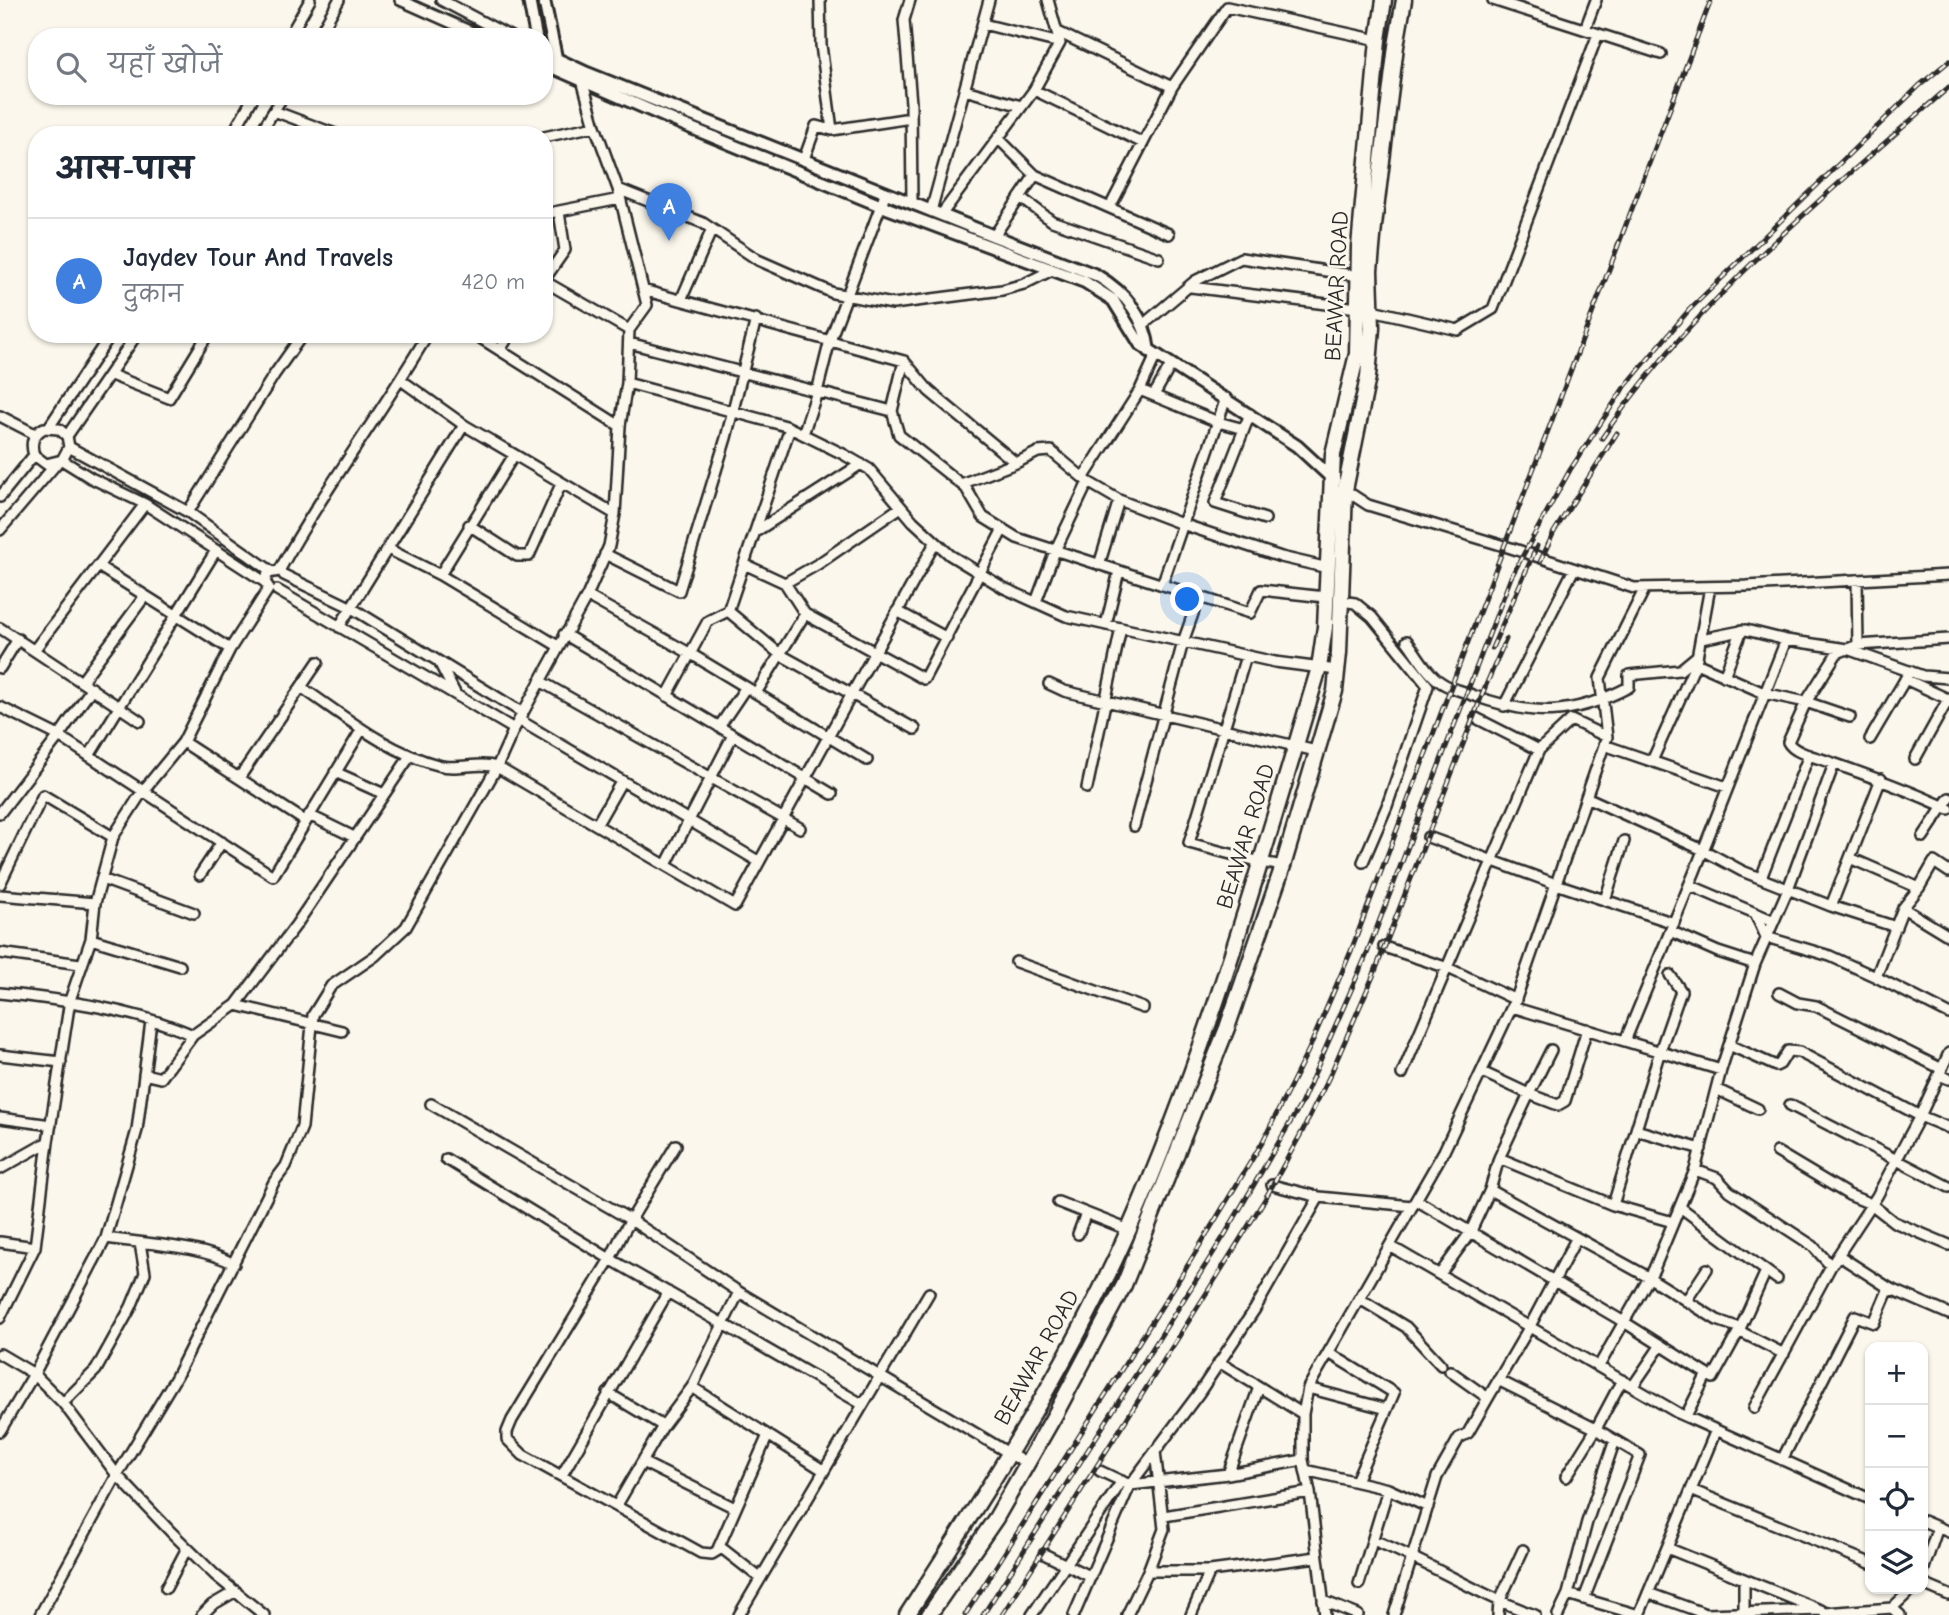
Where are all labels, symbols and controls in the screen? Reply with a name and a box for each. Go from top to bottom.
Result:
search box [28,28,553,105]
icon: search [52,48,90,86]
text: यहाँ खोजें [108,50,222,80]
text: आस-पास [56,152,193,187]
pin: A [646,183,692,241]
street label: BEAWAR ROAD [1319,210,1354,362]
text: Jaydev Tour And Travels [123,243,393,273]
text: A [73,268,85,295]
text: 420 m [461,268,525,295]
text: दुकान [123,281,183,308]
your location [1170,582,1204,616]
street label: BEAWAR ROAD [1211,760,1280,912]
street label: BEAWAR ROAD [988,1285,1085,1429]
map controls [1865,1342,1928,1594]
button: + [1865,1342,1928,1405]
button: − [1865,1405,1928,1468]
button: locate [1865,1468,1928,1531]
button: layers [1865,1531,1928,1594]

